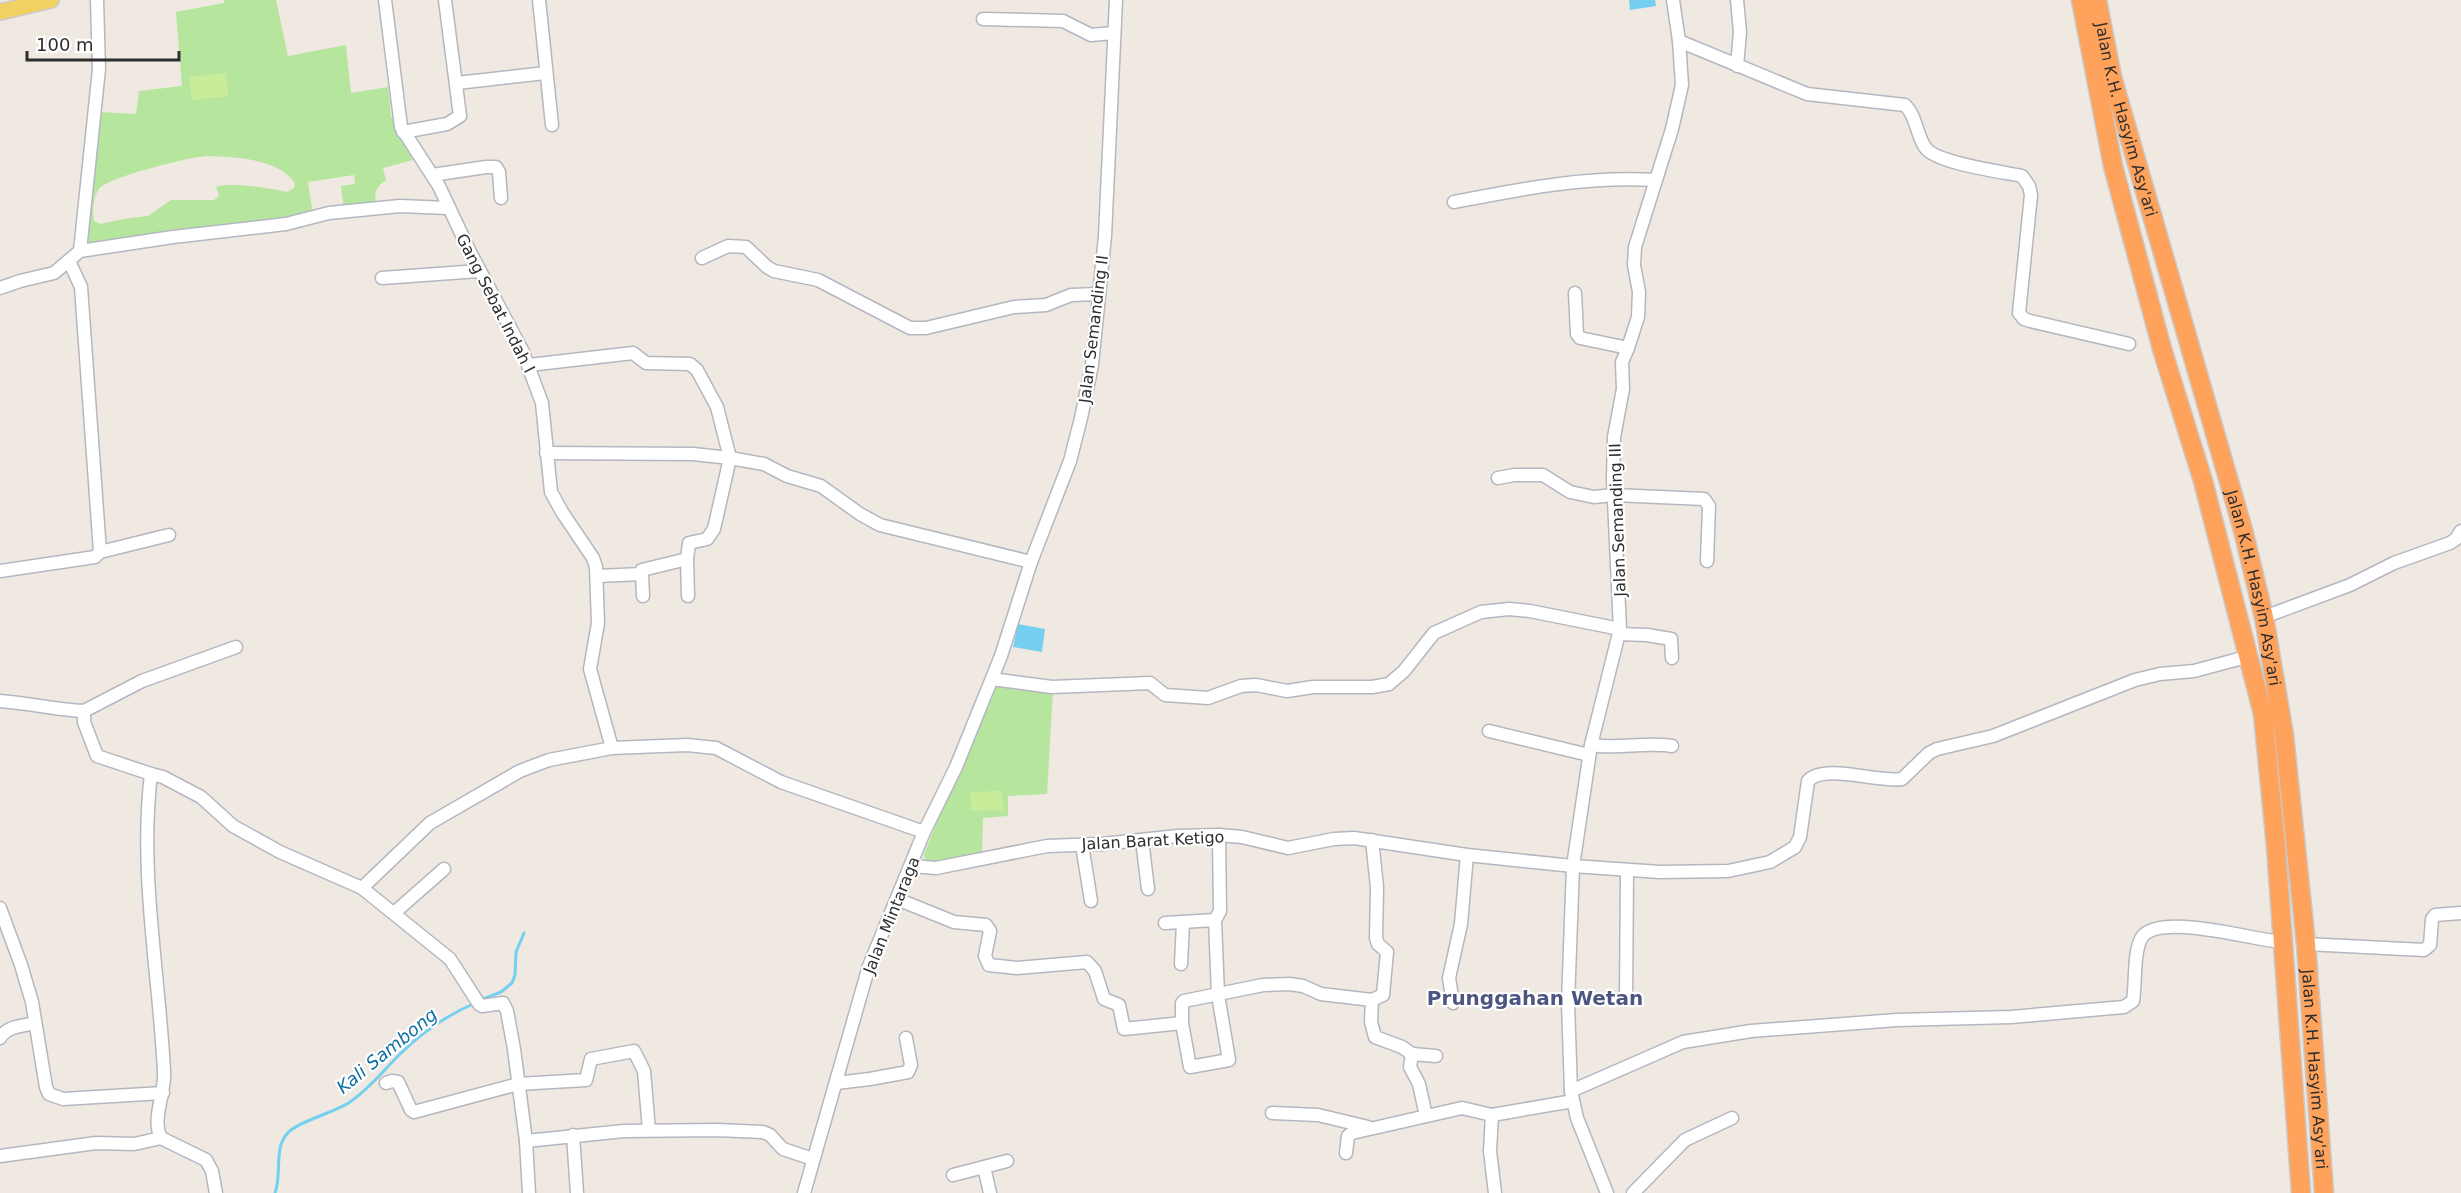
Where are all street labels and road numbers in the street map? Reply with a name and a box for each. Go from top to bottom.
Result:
street label: Jalan K.H. Hasyim Asy'ari [2091,20,2161,219]
street label: Gang Sebat Indah I [452,230,539,376]
street label: Jalan Semanding II [1075,254,1112,405]
street label: Jalan Semanding III [1605,443,1630,598]
street label: Jalan K.H. Hasyim Asy'ari [2222,487,2285,687]
street label: Jalan Barat Ketigo [1080,827,1225,854]
street label: Jalan Mintaraga [859,854,924,978]
street label: Jalan K.H. Hasyim Asy'ari [2298,968,2331,1170]

